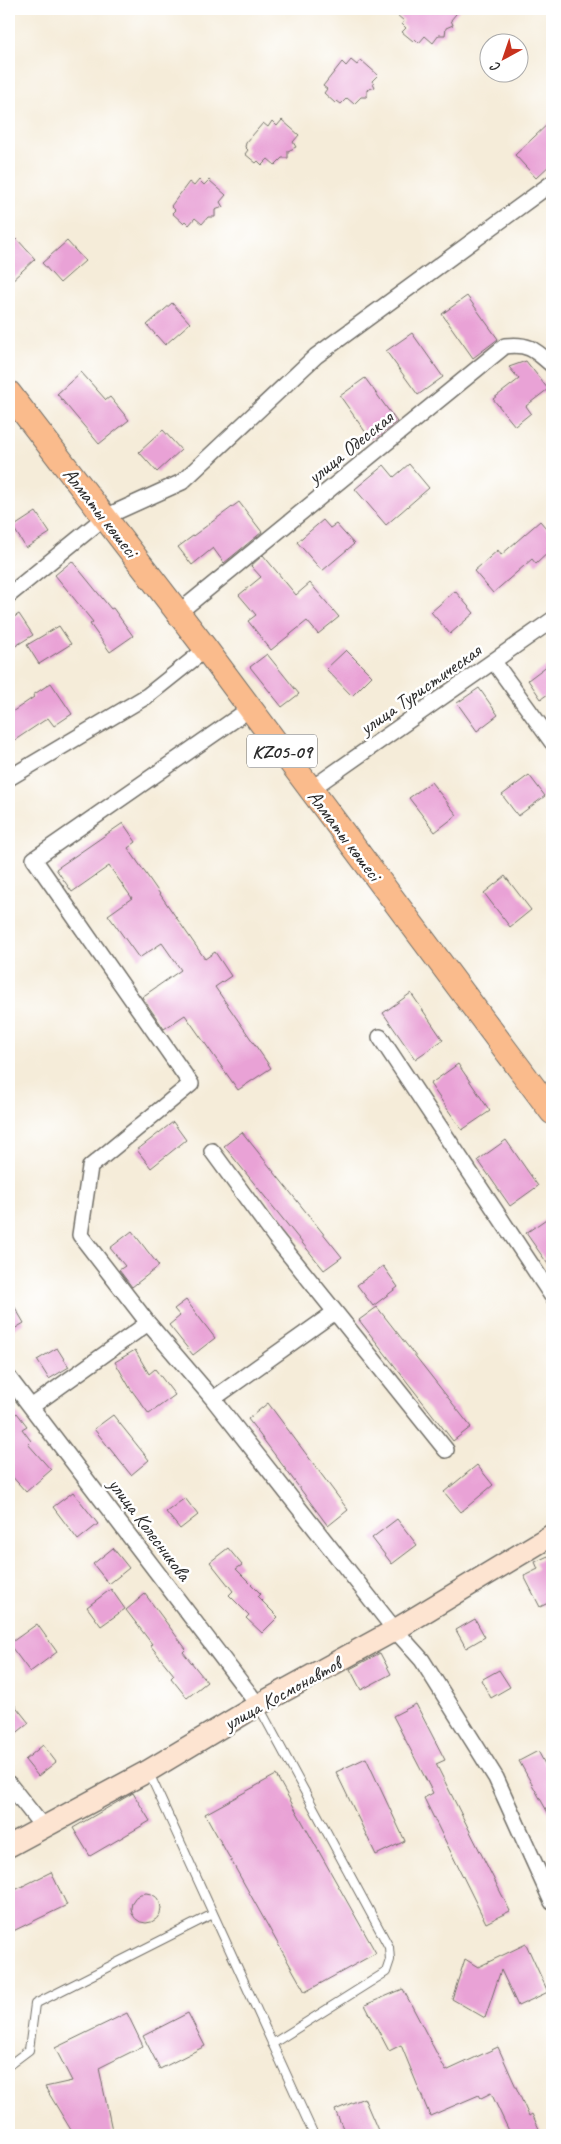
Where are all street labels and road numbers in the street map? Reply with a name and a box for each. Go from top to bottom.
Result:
street label: улица Одесская [302,404,400,490]
street label: Алматы көшесі [58,462,145,564]
street label: улица Туристическая [354,637,488,741]
road number: KZ05-09 [247,734,317,768]
street label: Алматы көшесі [302,785,388,888]
street label: улица Колесникова [102,1472,198,1587]
street label: улица Космонавтов [218,1649,348,1736]

